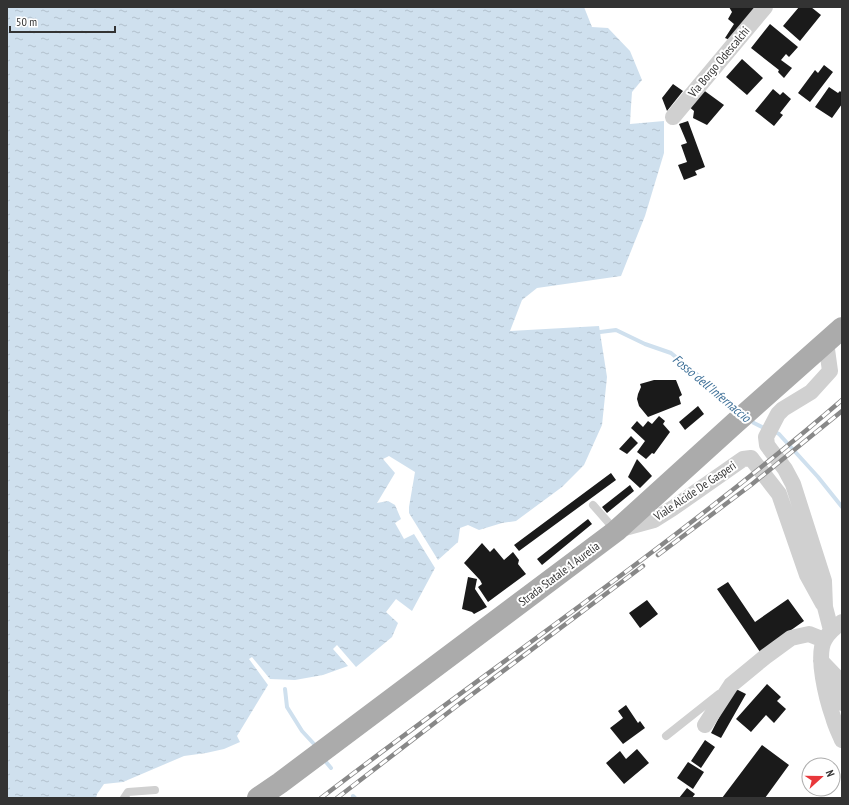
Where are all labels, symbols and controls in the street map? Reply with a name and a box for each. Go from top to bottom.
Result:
scale bar [10,8,115,34]
text: 50 m [16,14,37,29]
street label: Via Borgo Odescalchi [684,23,752,101]
water label: Fosso dell'Infernaccio [669,351,755,427]
street label: Viale Alcide De Gasperi [650,458,739,524]
street label: Strada Statale 1 Aurelia [515,538,602,609]
north arrow [801,757,841,797]
text: N [823,768,838,779]

